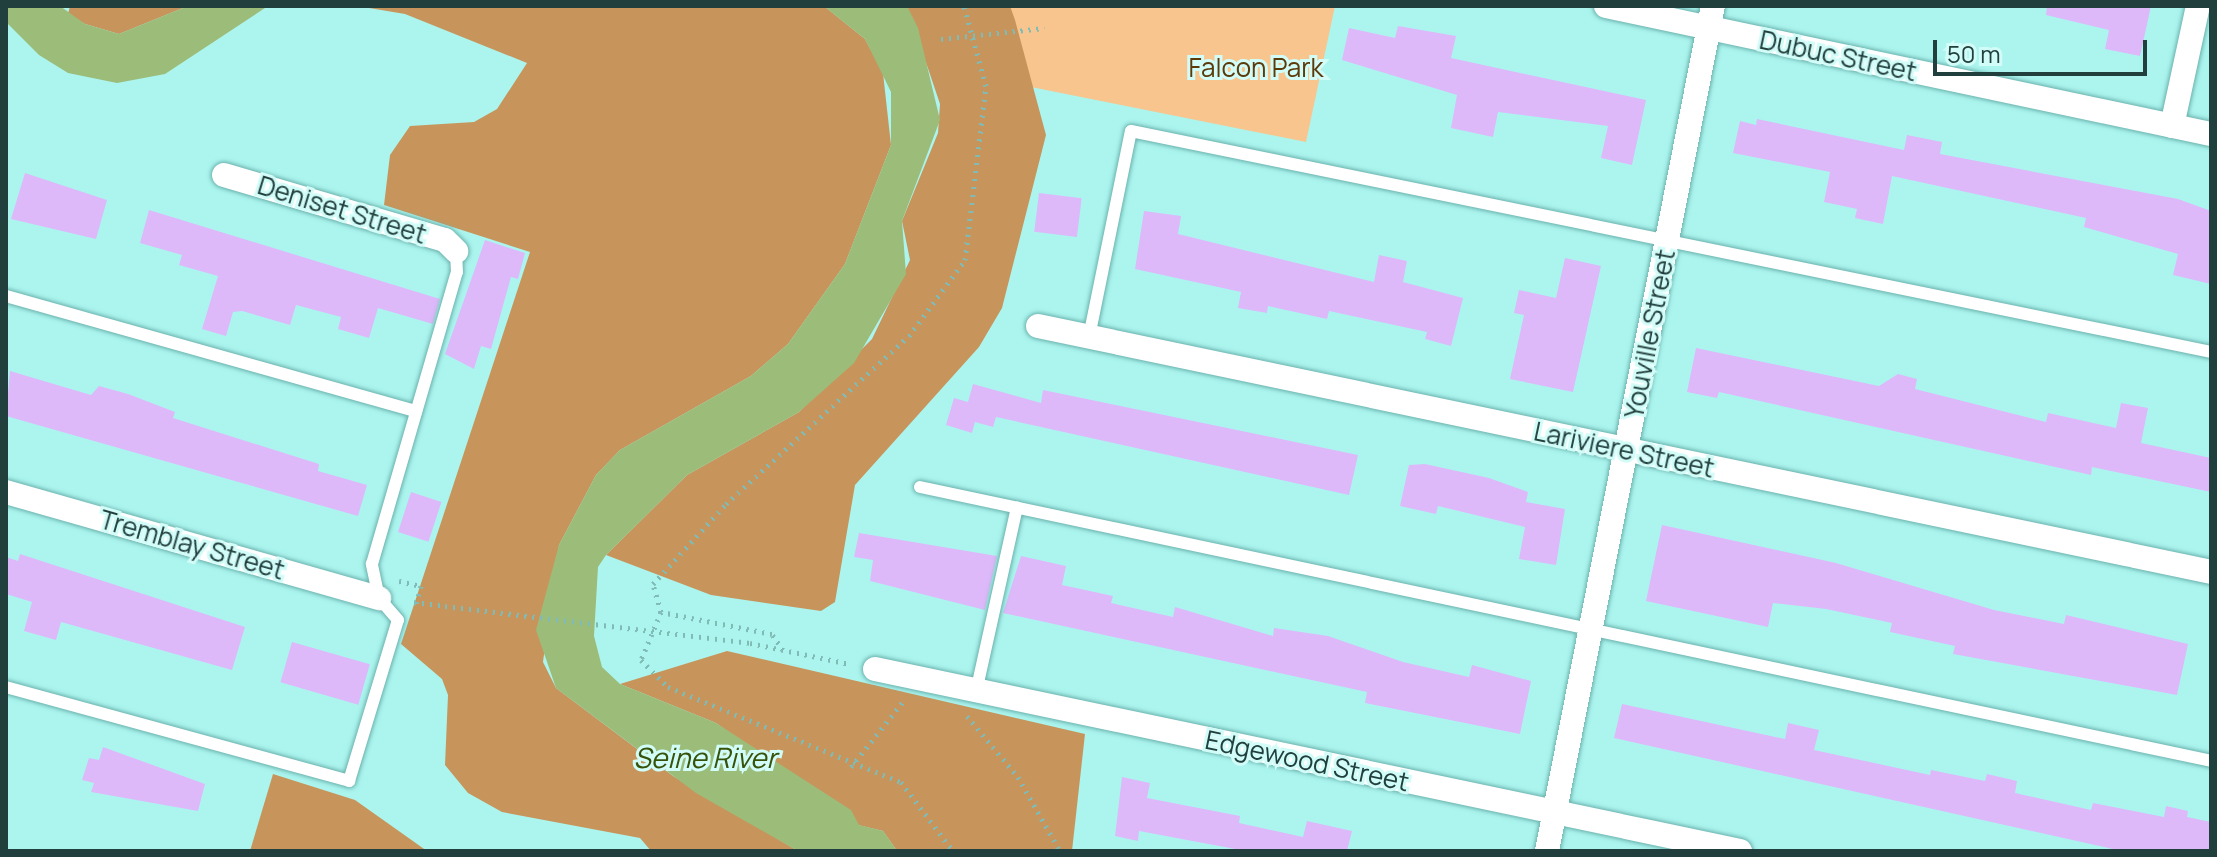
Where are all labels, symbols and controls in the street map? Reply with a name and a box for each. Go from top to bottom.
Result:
street label: Dubuc Street [1757,24,1919,88]
scale bar [1937,24,2151,74]
text: 50 m [1947,37,2001,70]
park label: Falcon Park [1189,52,1323,84]
street label: Deniset Street [254,170,430,250]
street label: Youville Street [1618,247,1682,421]
street label: Lariviere Street [1531,416,1717,484]
street label: Tremblay Street [96,504,288,586]
street label: Edgewood Street [1202,724,1412,798]
water label: Seine River [634,740,776,774]

